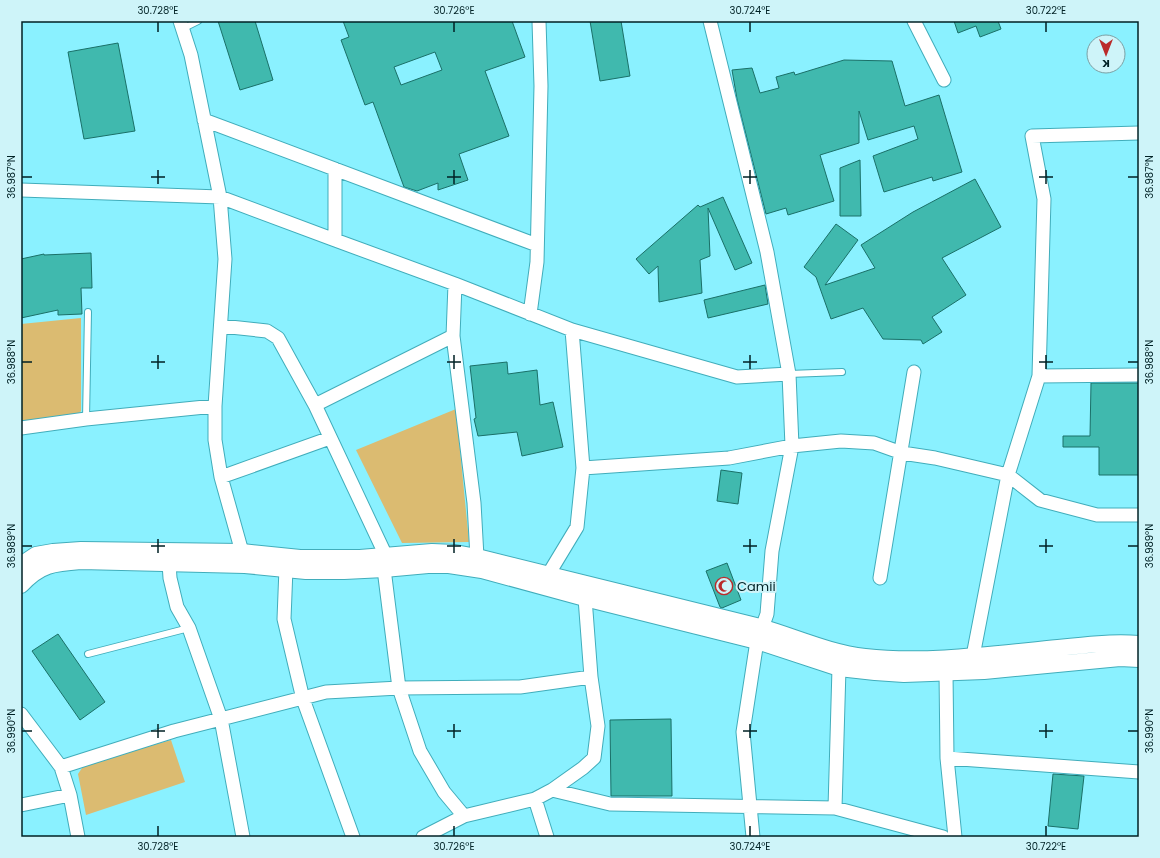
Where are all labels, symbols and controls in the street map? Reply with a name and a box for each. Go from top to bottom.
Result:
text: 30.728°E [137,3,179,18]
text: 30.726°E [433,3,475,18]
text: 30.724°E [730,3,771,18]
text: 30.722°E [1026,3,1066,18]
north arrow [1086,34,1126,74]
text: K [1102,56,1110,72]
text: 36.987°N [4,155,19,199]
text: 36.987°N [1142,155,1157,199]
text: 36.988°N [4,340,19,384]
text: 36.988°N [1142,340,1157,384]
text: 36.989°N [4,524,19,568]
text: 36.989°N [1142,524,1157,568]
mosque icon: Camii [714,576,734,596]
place label: Camii [737,577,776,596]
text: 36.990°N [4,709,19,753]
text: 36.990°N [1142,709,1157,753]
text: 30.728°E [137,839,179,854]
text: 30.726°E [433,839,475,854]
text: 30.724°E [730,839,771,854]
text: 30.722°E [1026,839,1066,854]

